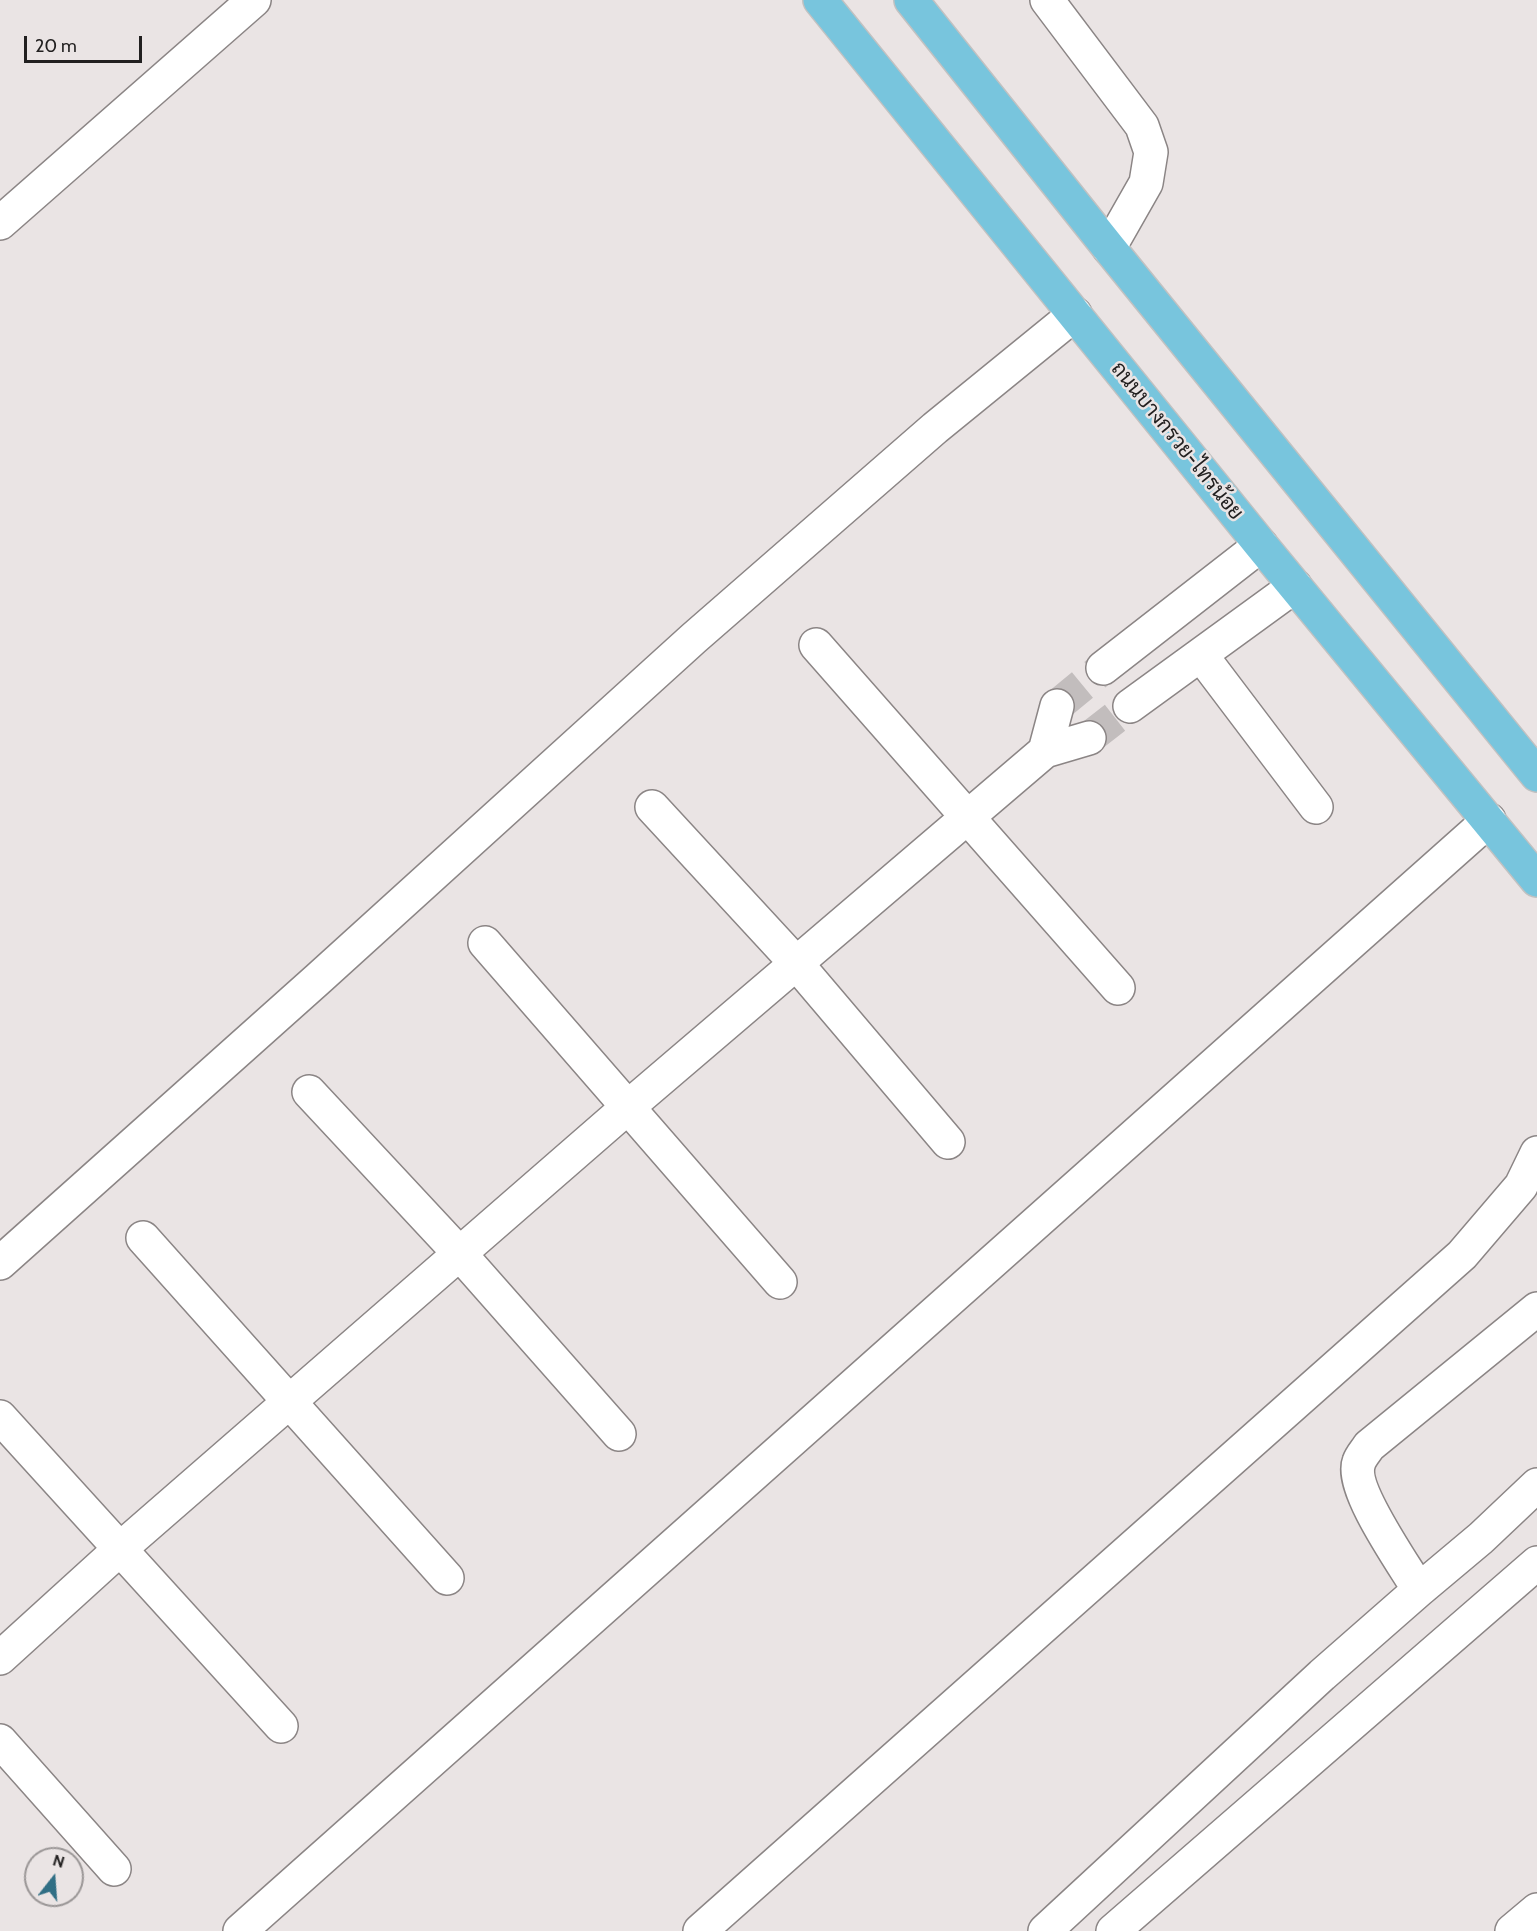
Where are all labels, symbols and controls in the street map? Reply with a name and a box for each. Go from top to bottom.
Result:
scale bar [27,24,146,62]
text: 20 m [35,35,77,57]
street label: ถนนบางกรวย-ไทรน้อย [1106,357,1248,525]
north arrow [24,1847,84,1907]
text: N [51,1850,67,1872]

